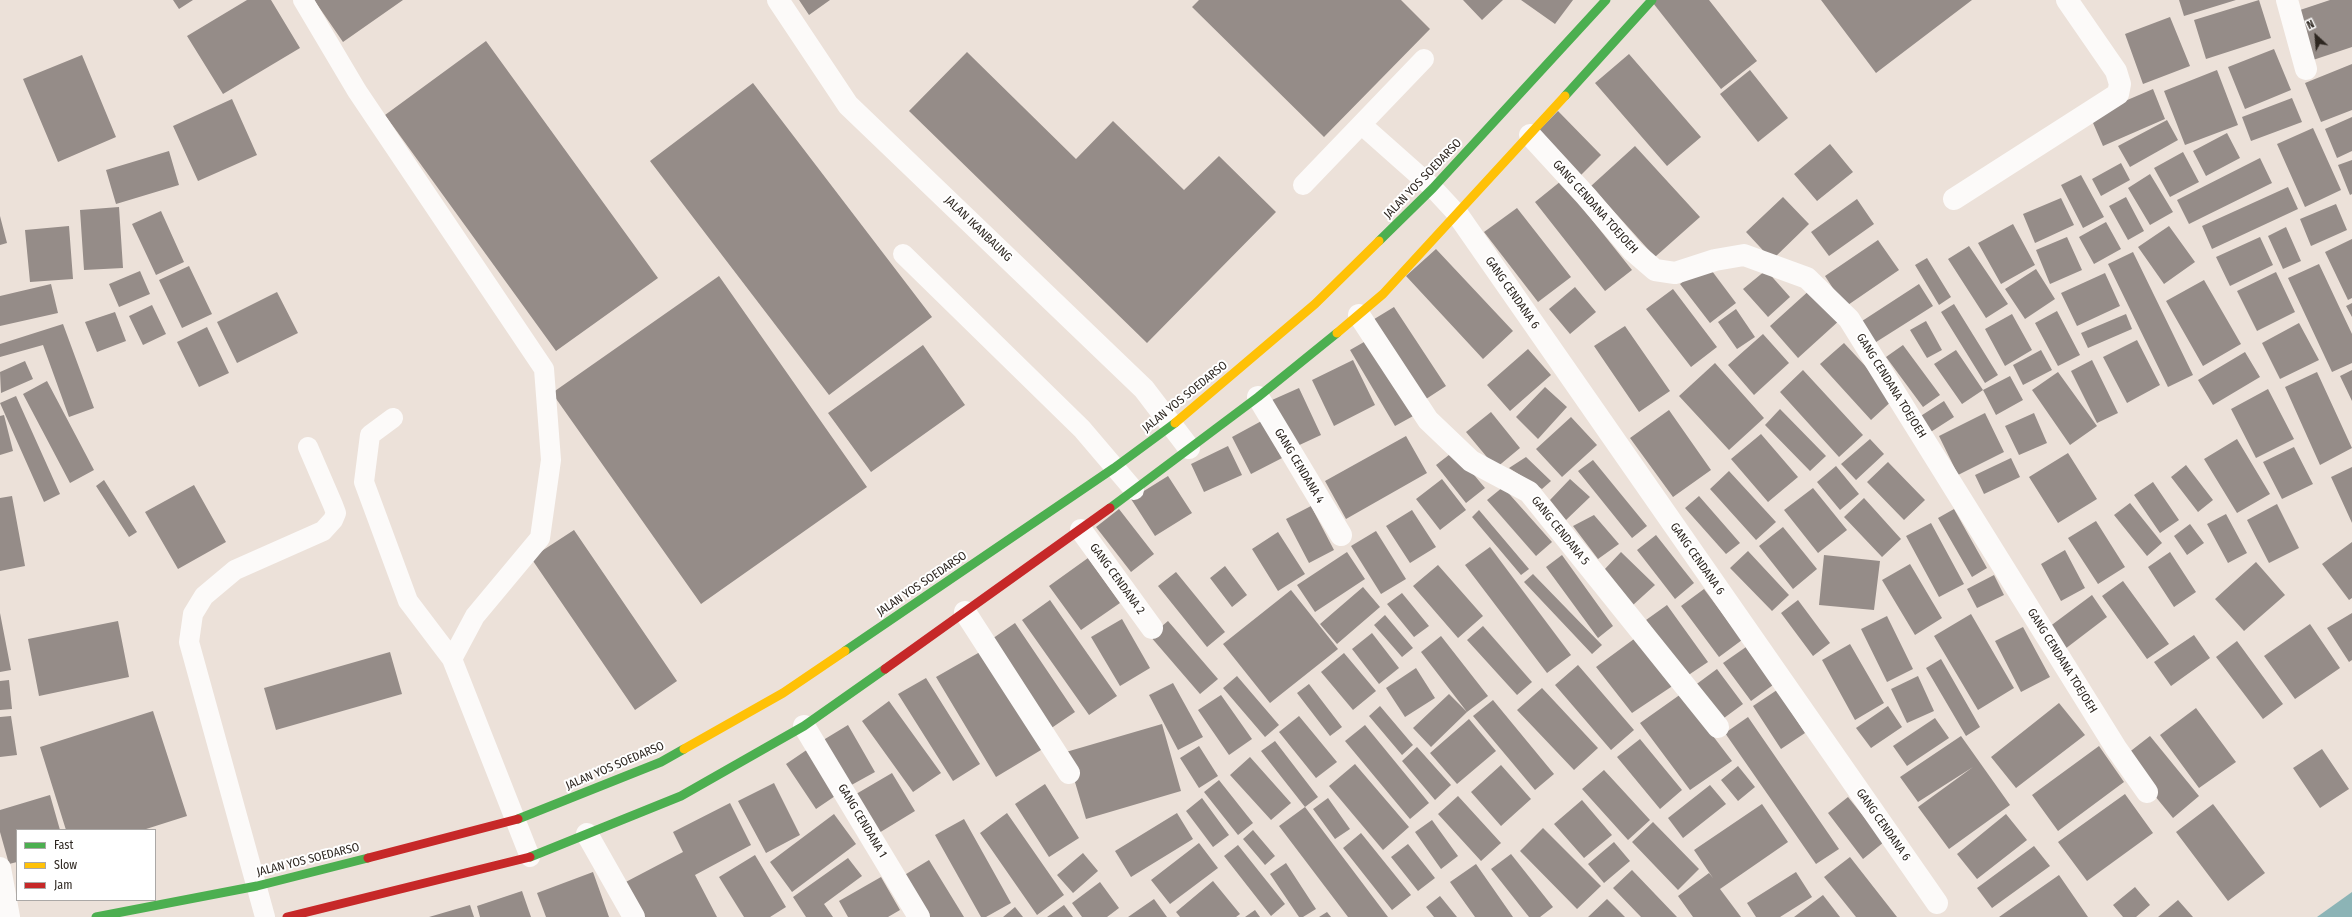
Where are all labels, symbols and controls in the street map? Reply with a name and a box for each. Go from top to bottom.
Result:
north arrow [2296,16,2336,56]
text: N [2305,17,2316,32]
street label: JALAN YOS SOEDARSO [1381,136,1465,222]
street label: GANG CENDANA TOEJOEH [1549,157,1641,257]
street label: JALAN IKANBAUNG [941,193,1015,265]
street label: GANG CENDANA 6 [1482,254,1542,332]
street label: GANG CENDANA TOEJOEH [1853,331,1929,441]
street label: JALAN YOS SOEDARSO [1139,358,1231,436]
street label: GANG CENDANA 4 [1271,426,1327,506]
street label: GANG CENDANA 5 [1528,494,1592,568]
street label: GANG CENDANA 6 [1667,520,1727,598]
street label: GANG CENDANA 2 [1086,541,1148,617]
street label: JALAN YOS SOEDARSO [874,549,970,619]
street label: GANG CENDANA TOEJOEH [2024,606,2100,716]
street label: JALAN YOS SOEDARSO [564,739,666,793]
street label: GANG CENDANA 1 [834,782,890,860]
street label: GANG CENDANA 6 [1853,786,1913,864]
legend [16,829,156,901]
text: Fast [54,838,73,852]
street label: JALAN YOS SOEDARSO [255,840,361,880]
text: Slow [54,858,77,872]
text: Jam [54,878,72,892]

